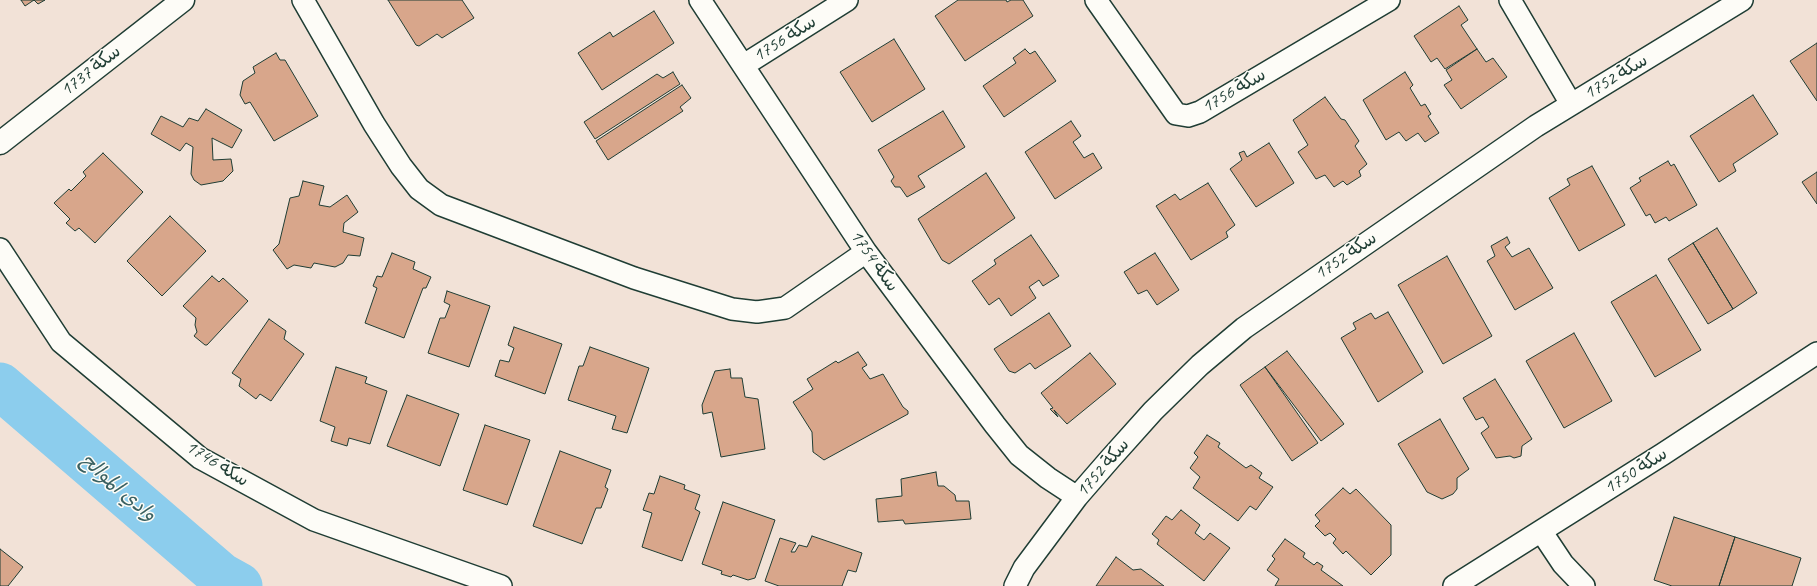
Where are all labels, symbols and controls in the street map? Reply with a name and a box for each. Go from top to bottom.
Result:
street label: سكة 1756 [749,11,821,67]
street label: سكة 1737 [56,40,126,102]
street label: سكة 1752 [1580,49,1652,105]
street label: سكة 1756 [1198,64,1270,118]
street label: سكة 1754 [844,226,904,296]
street label: سكة 1752 [1310,227,1382,285]
street label: سكة 1752 [1071,434,1135,502]
street label: سكة 1746 [181,436,253,492]
street label: سكة 1750 [1600,443,1672,499]
water label: وادي الموالح [75,449,161,527]

